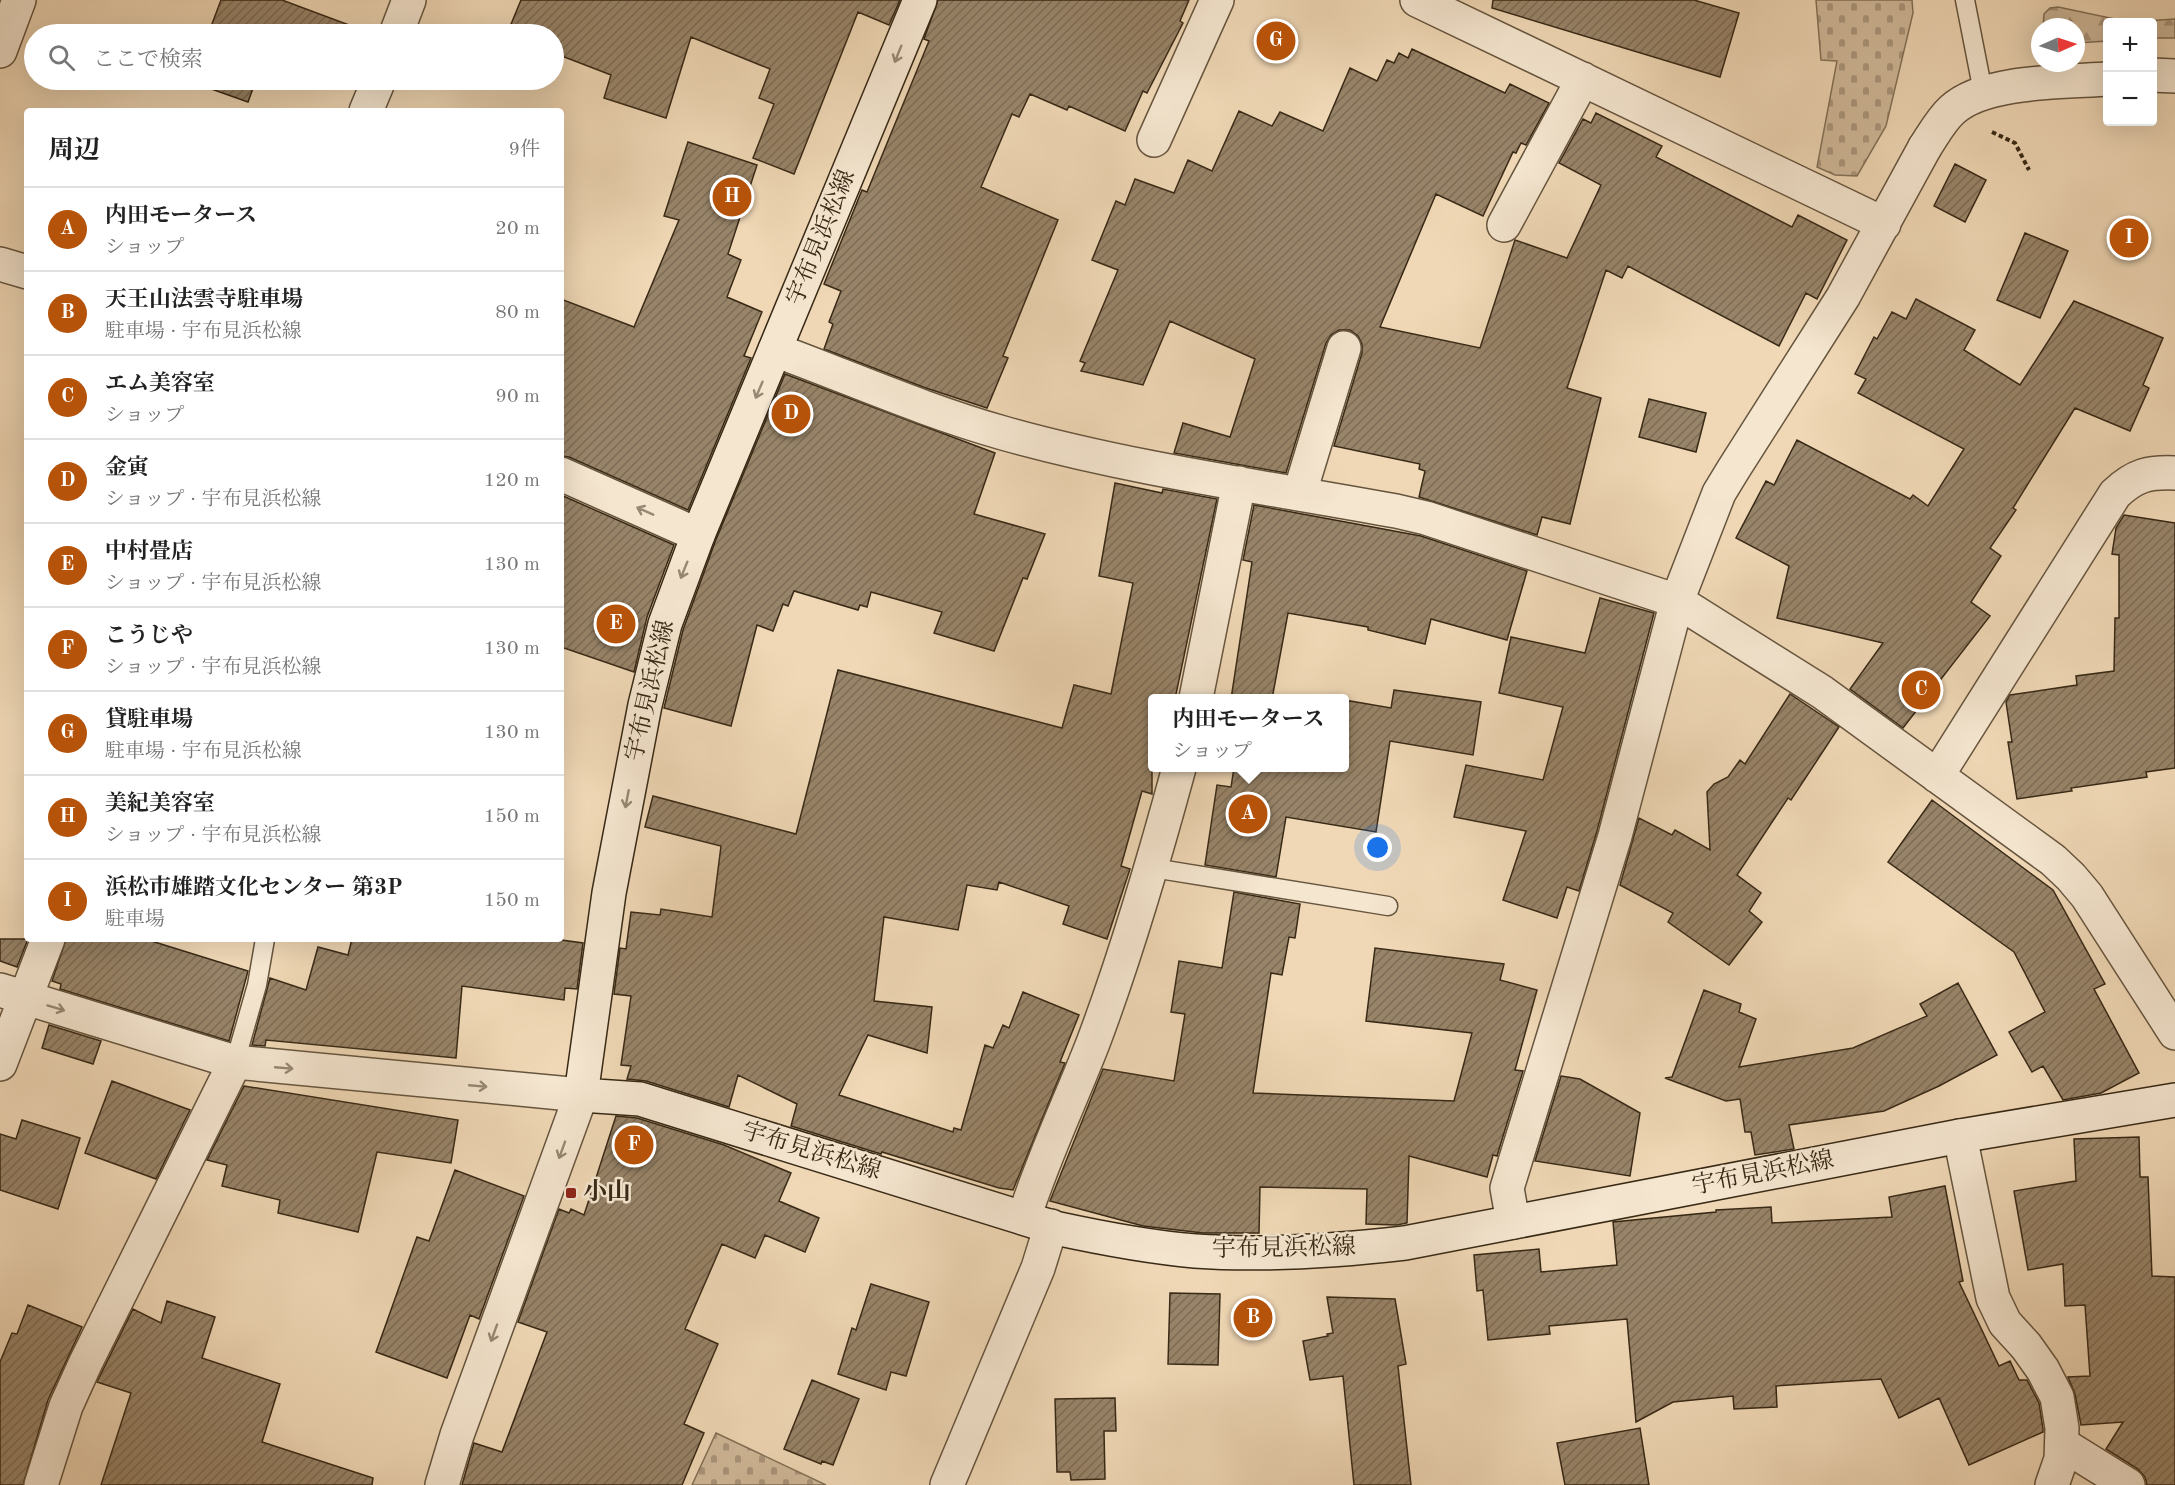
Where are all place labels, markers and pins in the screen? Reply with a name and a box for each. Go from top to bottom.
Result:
pin: G [1256,18,1296,63]
pin: H [712,174,752,220]
pin: I [2110,216,2148,260]
pin: D [772,392,810,436]
pin: E [596,602,636,646]
pin: C [1902,668,1940,712]
pin: A [1228,792,1268,836]
pin: F [614,1122,654,1168]
place label: 小山 [583,1178,631,1205]
marker: 小山 [564,1186,578,1200]
pin: B [1234,1296,1272,1340]

